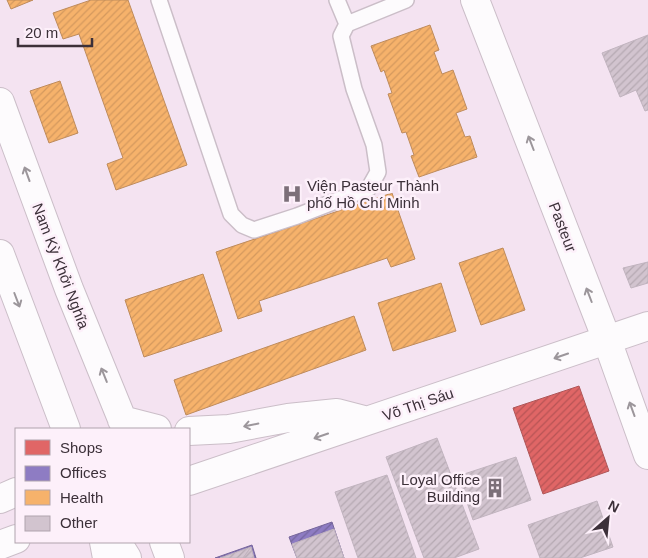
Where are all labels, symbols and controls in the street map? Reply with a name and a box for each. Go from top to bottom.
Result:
scale bar [18,15,91,47]
text: 20 m [25,24,58,41]
one-way arrow [526,136,535,151]
one-way arrow [21,167,31,182]
place label: Viện Pasteur Thành phố Hồ Chí Minh [307,177,439,211]
hospital icon: Viện Pasteur Thành phố Hồ Chí Minh [281,183,303,205]
street label: Pasteur [546,200,580,254]
street label: Nam Kỳ Khởi Nghĩa [29,201,93,332]
one-way arrow [584,288,593,303]
one-way arrow [13,291,22,307]
one-way arrow [553,352,569,361]
one-way arrow [99,367,108,383]
street label: Võ Thị Sáu [380,384,456,424]
one-way arrow [626,401,636,417]
one-way arrow [243,421,259,430]
legend [15,428,190,543]
one-way arrow [314,432,330,441]
text: Shops [60,439,103,456]
text: Offices [60,464,106,481]
place label: Loyal Office Building [401,471,480,505]
building icon: Loyal Office Building [484,477,506,499]
text: Health [60,489,103,506]
north arrow [583,493,633,543]
text: N [606,497,622,516]
text: Other [60,514,98,531]

